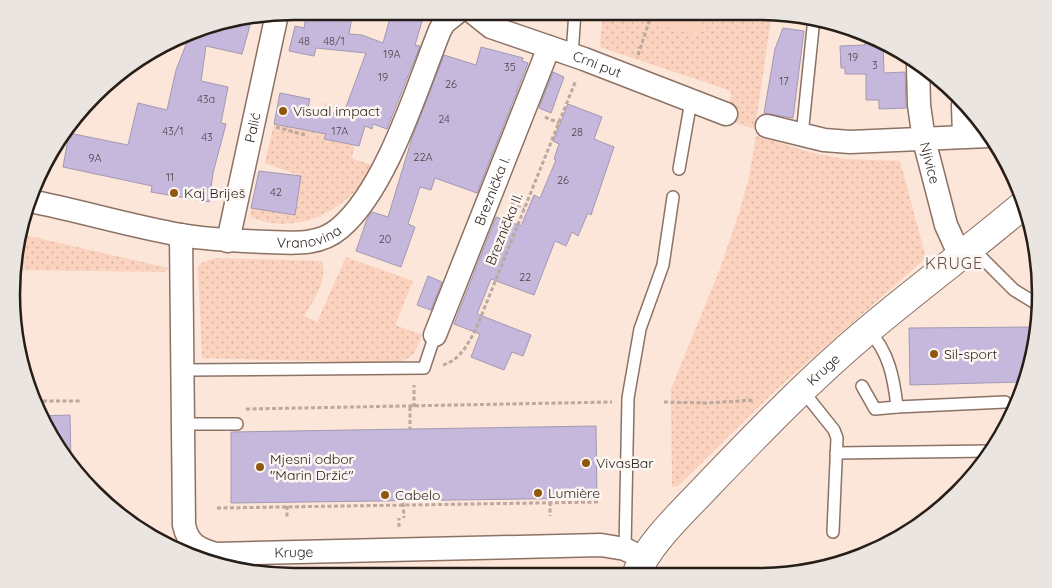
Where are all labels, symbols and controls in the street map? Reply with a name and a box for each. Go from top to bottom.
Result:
house number: 48 [298,34,310,48]
house number: 48/1 [323,34,345,48]
house number: 19A [383,47,401,61]
street label: Crni put [570,47,624,82]
house number: 19 [848,50,858,64]
house number: 3 [872,58,878,72]
house number: 35 [504,60,516,74]
house number: 19 [378,70,388,84]
house number: 17 [779,74,789,88]
house number: 26 [445,77,457,91]
house number: 43a [197,92,215,106]
place label: Visual impact [293,102,380,120]
marker: Visual impact [277,105,289,117]
street label: Palić [240,111,264,144]
house number: 24 [438,112,450,126]
house number: 43/1 [162,124,184,138]
house number: 17A [332,124,348,138]
house number: 28 [571,125,583,139]
house number: 43 [201,130,213,144]
street label: Njivice [916,140,944,186]
house number: 22A [413,150,433,164]
house number: 9A [88,151,102,165]
street label: Breznička I. [470,154,514,228]
house number: 11 [166,170,174,184]
house number: 26 [557,173,569,187]
place label: Kaj Briješ [184,184,245,202]
house number: 42 [270,185,282,199]
marker: Kaj Briješ [168,187,180,199]
street label: Breznička II. [481,190,527,268]
street label: Vranovina [276,221,345,252]
house number: 20 [379,232,391,246]
district label: KRUGE [925,253,983,273]
house number: 22 [519,270,531,284]
place label: Sil-sport [944,345,997,363]
marker: Sil-sport [928,348,940,360]
street label: Kruge [803,350,844,390]
place label: Mjesni odbor "Marin Držić" [270,450,355,484]
place label: VivasBar [596,454,654,472]
marker: VivasBar [580,457,592,469]
marker: Mjesni odbor "Marin Držić" [254,461,266,473]
place label: Lumière [548,484,600,502]
place label: Cabelo [395,486,441,504]
marker: Lumière [532,487,544,499]
marker: Cabelo [379,489,391,501]
street label: Kruge [274,543,313,562]

